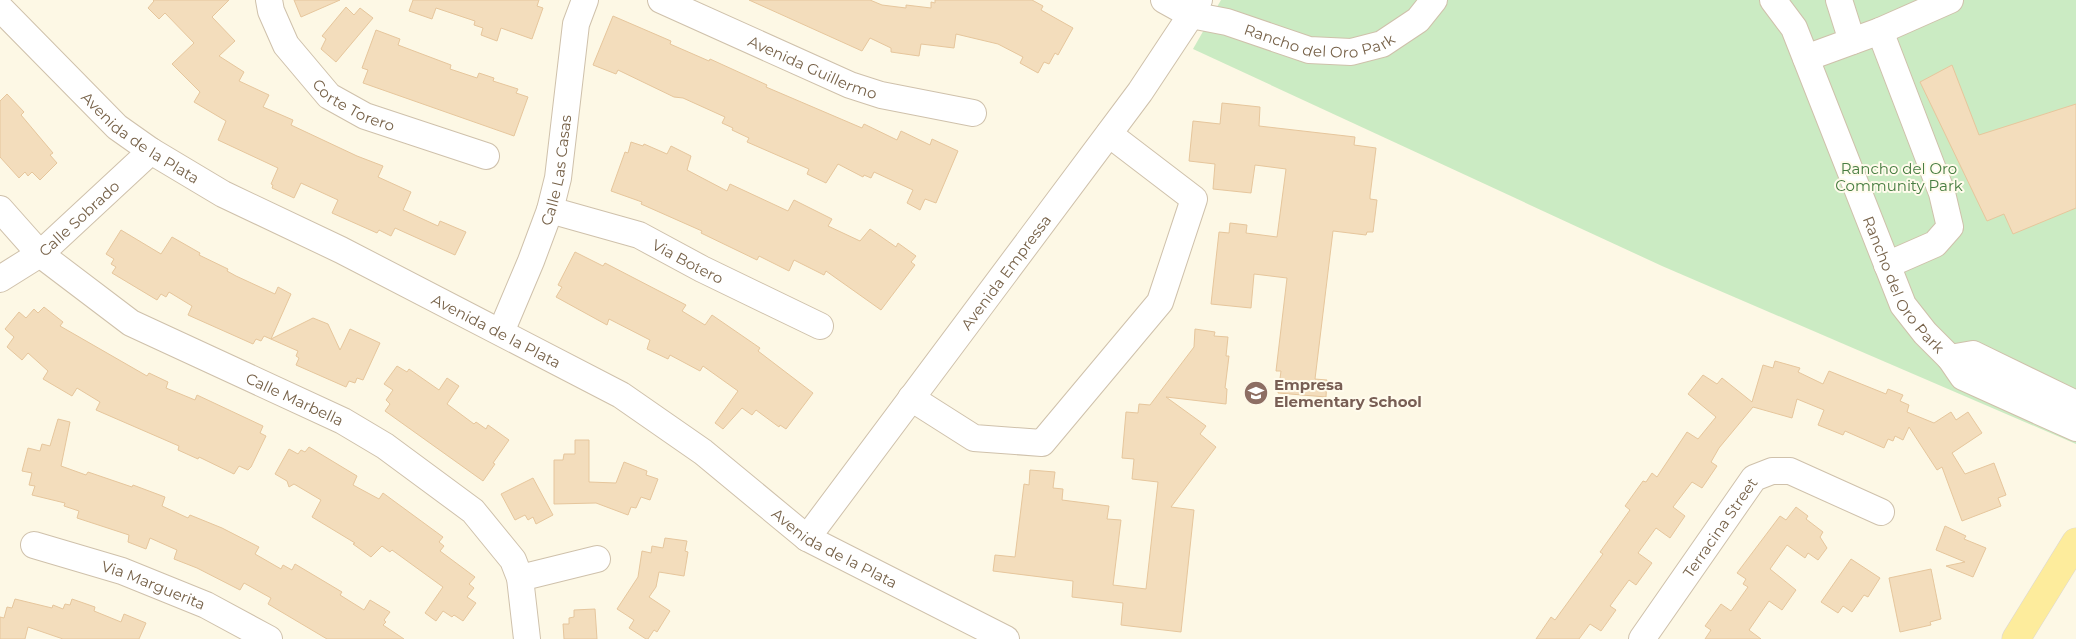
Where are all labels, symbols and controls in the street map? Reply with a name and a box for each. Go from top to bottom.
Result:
street label: Rancho del Oro Park [1242,19,1398,62]
street label: Avenida Guillermo [745,31,880,103]
street label: Corte Torero [309,75,397,135]
street label: Avenida de la Plata [78,87,203,187]
street label: Calle Las Casas [536,114,575,228]
park label: Rancho del Oro Community Park [1835,159,1963,195]
street label: Calle Sobrado [34,176,123,260]
street label: Avenida Empressa [956,211,1055,333]
street label: Rancho del Oro Park [1859,213,1949,357]
street label: Via Botero [649,235,727,288]
street label: Avenida de la Plata [429,289,564,372]
street label: Calle Marbella [243,368,347,430]
place label: Empresa Elementary School [1274,375,1422,411]
school or university icon: Empresa Elementary School [1243,380,1269,406]
street label: Terracina Street [1678,474,1761,581]
street label: Avenida de la Plata [768,504,901,592]
street label: Via Marguerita [99,556,208,613]

